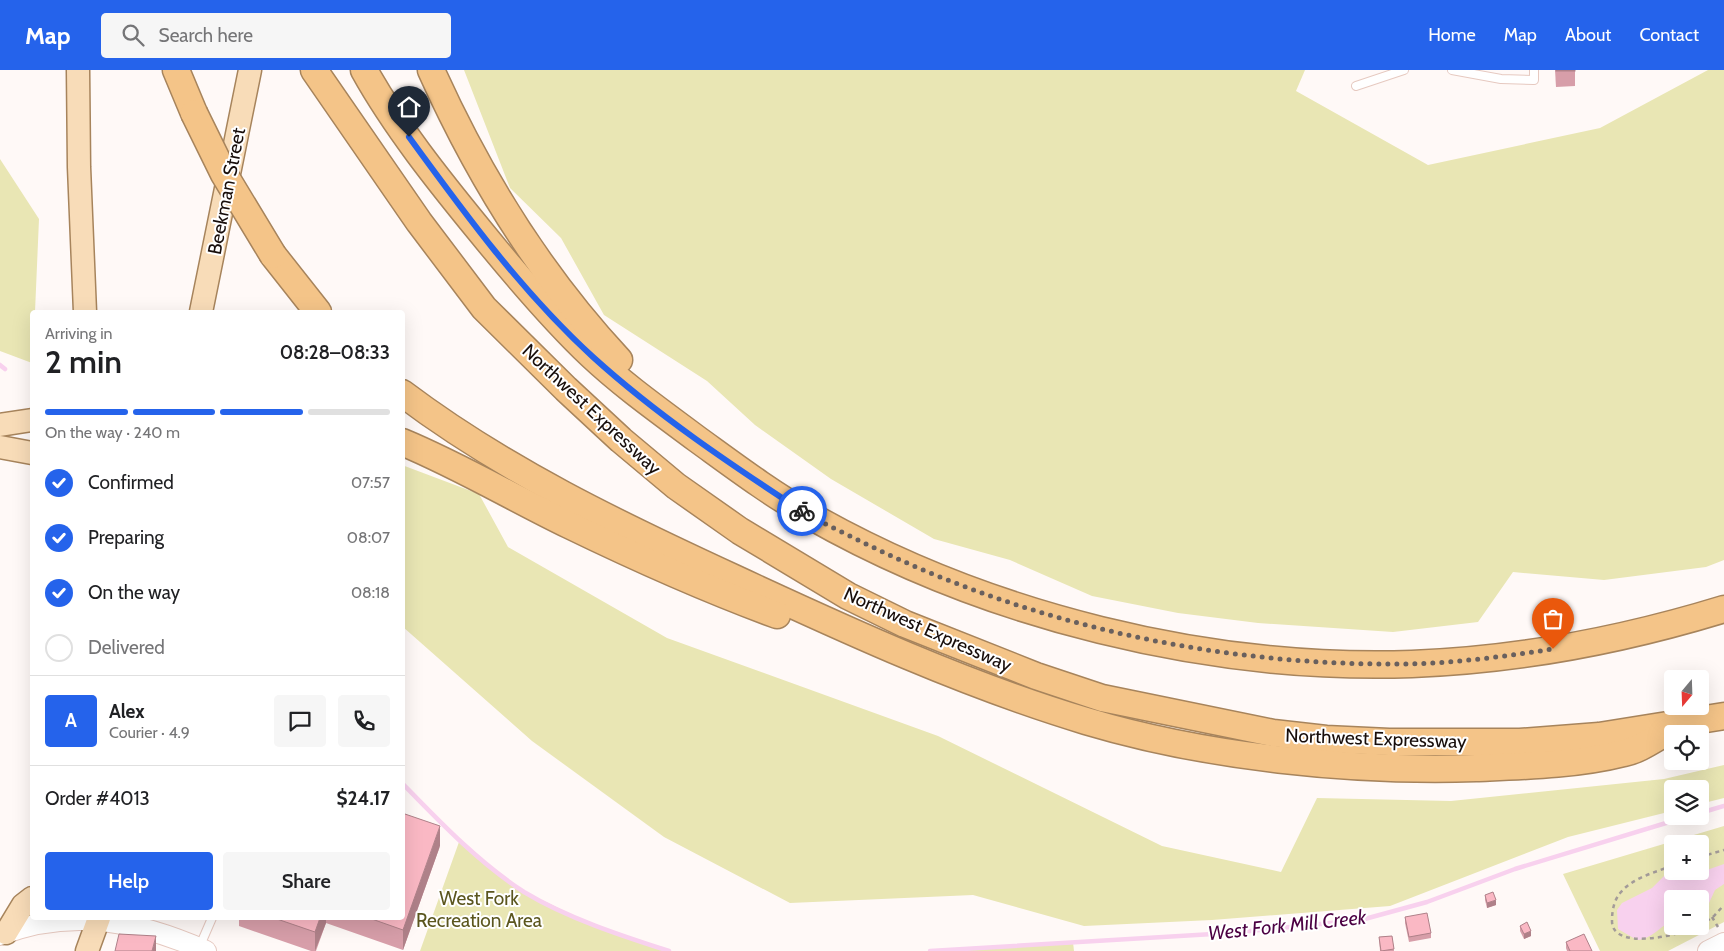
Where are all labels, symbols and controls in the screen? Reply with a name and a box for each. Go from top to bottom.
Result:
search box [101,13,451,58]
text: Map [25,21,71,50]
icon: search [119,21,147,49]
text: Search here [159,24,253,47]
text: Home [1428,24,1476,46]
text: Map [1504,24,1537,46]
text: About [1565,24,1611,46]
text: Contact [1639,24,1699,46]
pin [388,86,430,137]
icon: home [395,93,423,121]
street label: Beekman Street [203,125,250,257]
text: Arriving in [45,324,112,343]
street label: Northwest Expressway [517,339,666,480]
text: 08:28–08:33 [280,341,390,364]
text: 2 min [45,342,122,381]
text: On the way · 240 m [45,423,180,442]
icon: check [45,469,73,497]
text: Confirmed [88,471,174,494]
text: 07:57 [351,473,390,492]
courier [777,486,827,536]
icon: bike [788,497,816,525]
icon: check [45,524,73,552]
text: Preparing [88,526,164,549]
text: 08:07 [347,528,390,547]
icon: check [45,579,73,607]
text: On the way [88,581,180,604]
street label: Northwest Expressway [840,582,1016,677]
text: 08:18 [351,583,390,602]
pin [1532,598,1574,649]
icon: bag [1539,605,1567,633]
text: Delivered [88,636,165,659]
north arrow [1664,670,1709,715]
map controls [1664,670,1709,935]
button: chat [274,695,326,747]
button: phone [338,695,390,747]
text: Alex [109,700,145,723]
text: A [65,709,77,732]
text: Courier · 4.9 [109,723,190,742]
street label: Northwest Expressway [1285,724,1467,753]
button: locate [1664,725,1709,770]
button: layers [1664,780,1709,825]
text: Order #4013 [45,787,150,810]
text: $24.17 [337,787,390,810]
button: + [1664,835,1709,880]
button: Help [45,852,213,910]
button: Share [223,852,390,910]
park label: West Fork Recreation Area [416,887,542,932]
button: − [1664,890,1709,935]
water label: West Fork Mill Creek [1207,905,1369,945]

